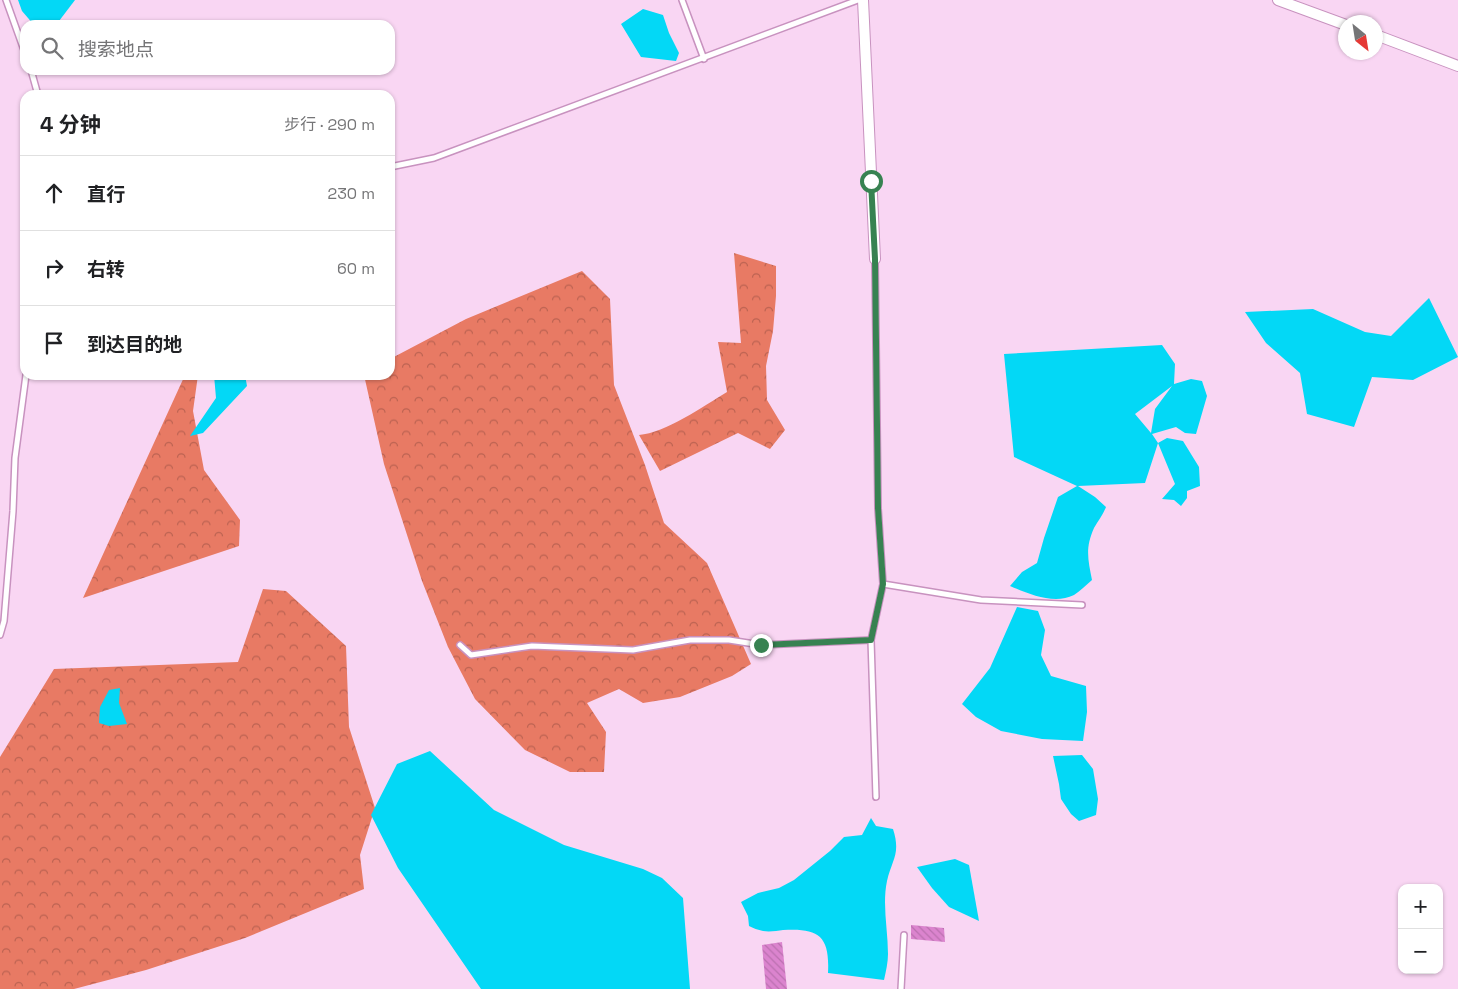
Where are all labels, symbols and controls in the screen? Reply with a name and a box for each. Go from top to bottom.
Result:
north arrow [1338,15,1383,60]
search box [20,20,395,75]
icon: search [38,34,66,62]
text: 搜索地点 [78,37,154,62]
text: 4 分钟 [40,111,101,138]
text: 步行 · 290 m [284,114,375,135]
route start [860,170,883,193]
icon: ahead [40,179,68,207]
text: 直行 [87,182,125,207]
text: 230 m [328,183,375,204]
icon: right [40,254,68,282]
text: 右转 [87,257,125,282]
text: 60 m [337,258,375,279]
icon: arrive [40,329,68,357]
text: 到达目的地 [87,332,182,357]
route end [750,634,773,657]
map controls [1398,884,1443,974]
button: + [1398,884,1443,929]
button: − [1398,929,1443,974]

